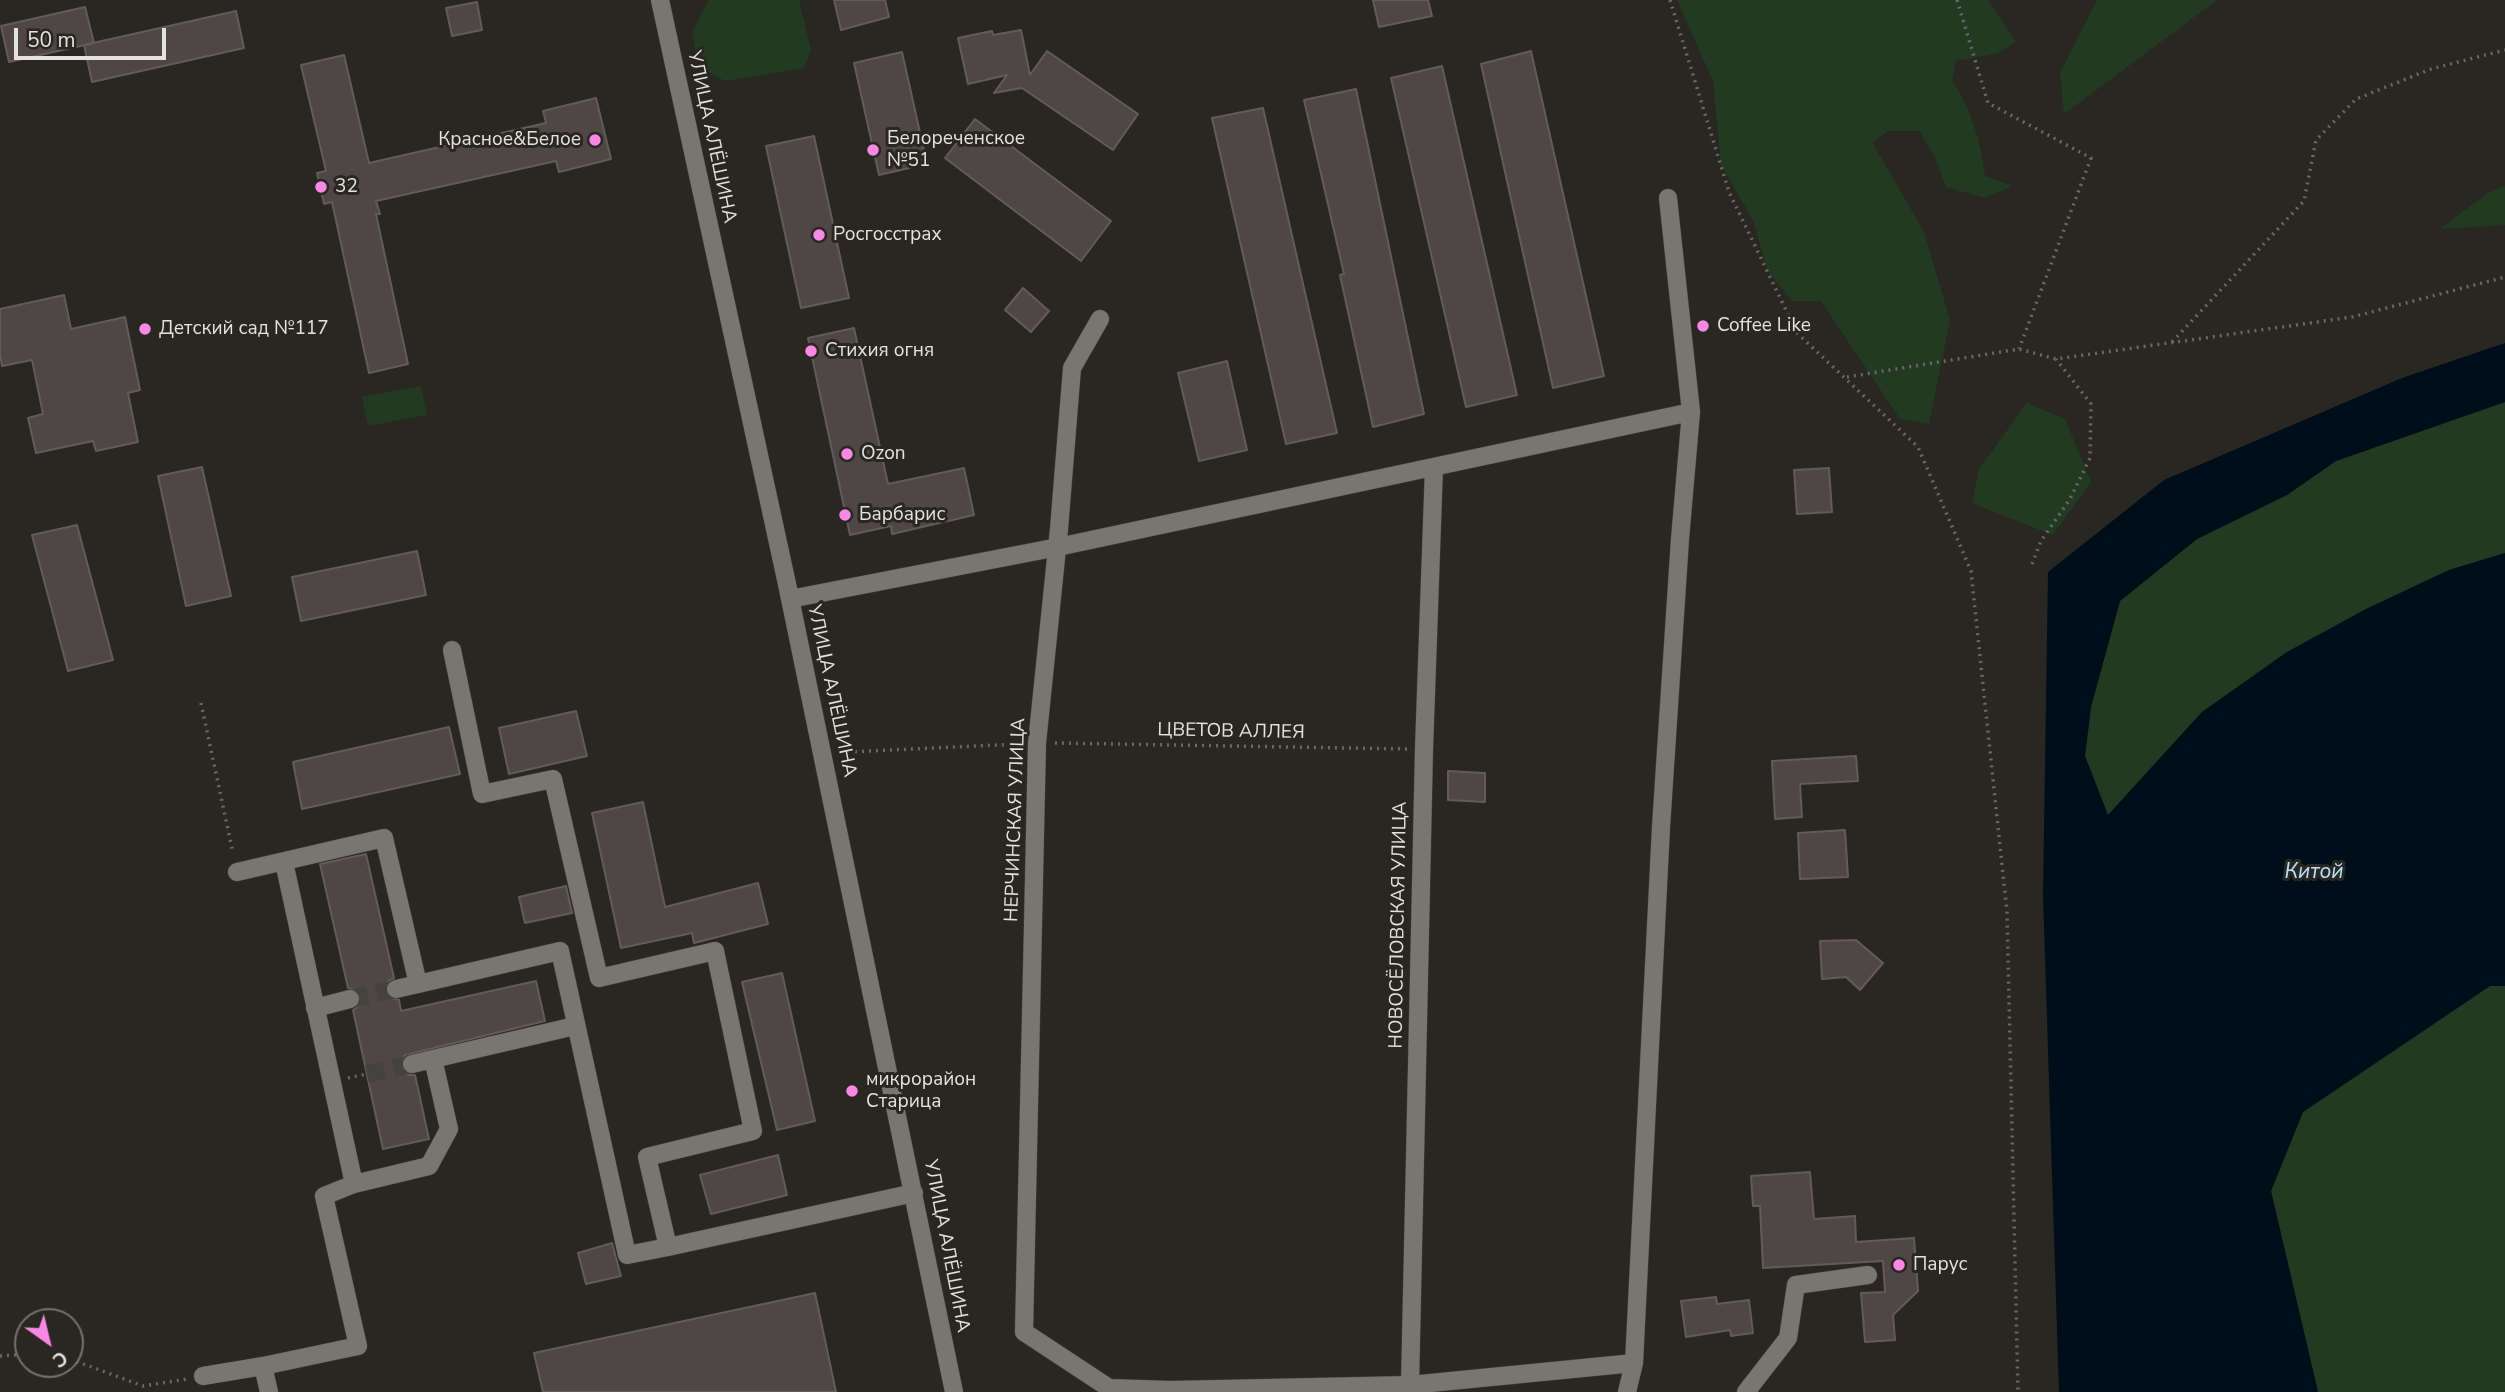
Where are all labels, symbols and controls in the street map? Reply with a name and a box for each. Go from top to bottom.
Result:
scale bar [18,14,170,58]
text: 50 m [27,26,76,54]
street label: УЛИЦА АЛЁШИНА [682,49,740,225]
place label: Белореченское №51 [887,128,1025,172]
place label: Красное&Белое [438,129,581,151]
marker: Красное&Белое [587,132,603,148]
marker: Белореченское №51 [865,142,881,158]
place label: 32 [335,176,358,198]
marker: 32 [313,179,329,195]
place label: Росгосстрах [833,224,942,246]
marker: Росгосстрах [811,227,827,243]
place label: Coffee Like [1717,315,1811,337]
place label: Детский сад №117 [159,318,329,340]
marker: Coffee Like [1695,318,1711,334]
marker: Детский сад №117 [137,321,153,337]
place label: Стихия огня [825,340,934,362]
marker: Стихия огня [803,343,819,359]
place label: Ozon [861,443,906,465]
marker: Ozon [839,446,855,462]
place label: Барбарис [859,504,945,526]
marker: Барбарис [837,507,853,523]
street label: УЛИЦА АЛЁШИНА [802,603,860,779]
street label: НЕРЧИНСКАЯ УЛИЦА [1001,718,1031,922]
street label: ЦВЕТОВ АЛЛЕЯ [1157,719,1305,745]
street label: НОВОСЁЛОВСКАЯ УЛИЦА [1385,801,1413,1049]
water label: Китой [2284,860,2344,886]
place label: микрорайон Старица [866,1069,976,1113]
marker: микрорайон Старица [844,1083,860,1099]
street label: УЛИЦА АЛЁШИНА [918,1158,974,1334]
place label: Парус [1913,1254,1968,1276]
marker: Парус [1891,1257,1907,1273]
north arrow [14,1308,84,1378]
text: С [47,1344,72,1373]

